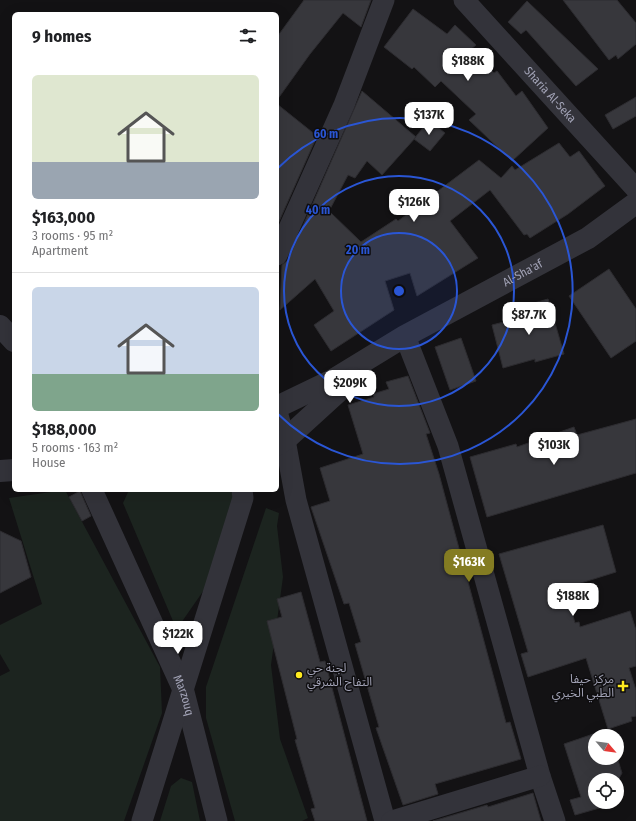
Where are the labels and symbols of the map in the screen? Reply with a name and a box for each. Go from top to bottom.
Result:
pin: $188K [440,48,496,82]
street label: Sharia Al-Seka [521,64,579,126]
pin: $137K [401,102,457,136]
text: 60 m [314,127,338,141]
pin: $126K [386,189,442,223]
text: 40 m [306,203,330,217]
text: 20 m [345,243,370,257]
street label: Al-Sha'af [500,256,546,289]
centre of rings [392,284,406,298]
pin: $87.7K [496,302,562,336]
pin: $209K [322,370,378,404]
pin: $103K [526,432,582,466]
pin: $163K [441,549,497,583]
pin: $188K [545,583,601,617]
pin: $122K [150,621,206,655]
place label: لجنة حي التفاح الشرقي [307,661,372,692]
marker: لجنة حي التفاح الشرقي [294,670,304,680]
place label: مركز حيفا الطبي الخيري [552,672,614,703]
street label: Marzouq [170,673,197,717]
marker: مركز حيفا الطبي الخيري [617,680,629,692]
north arrow [588,729,624,765]

